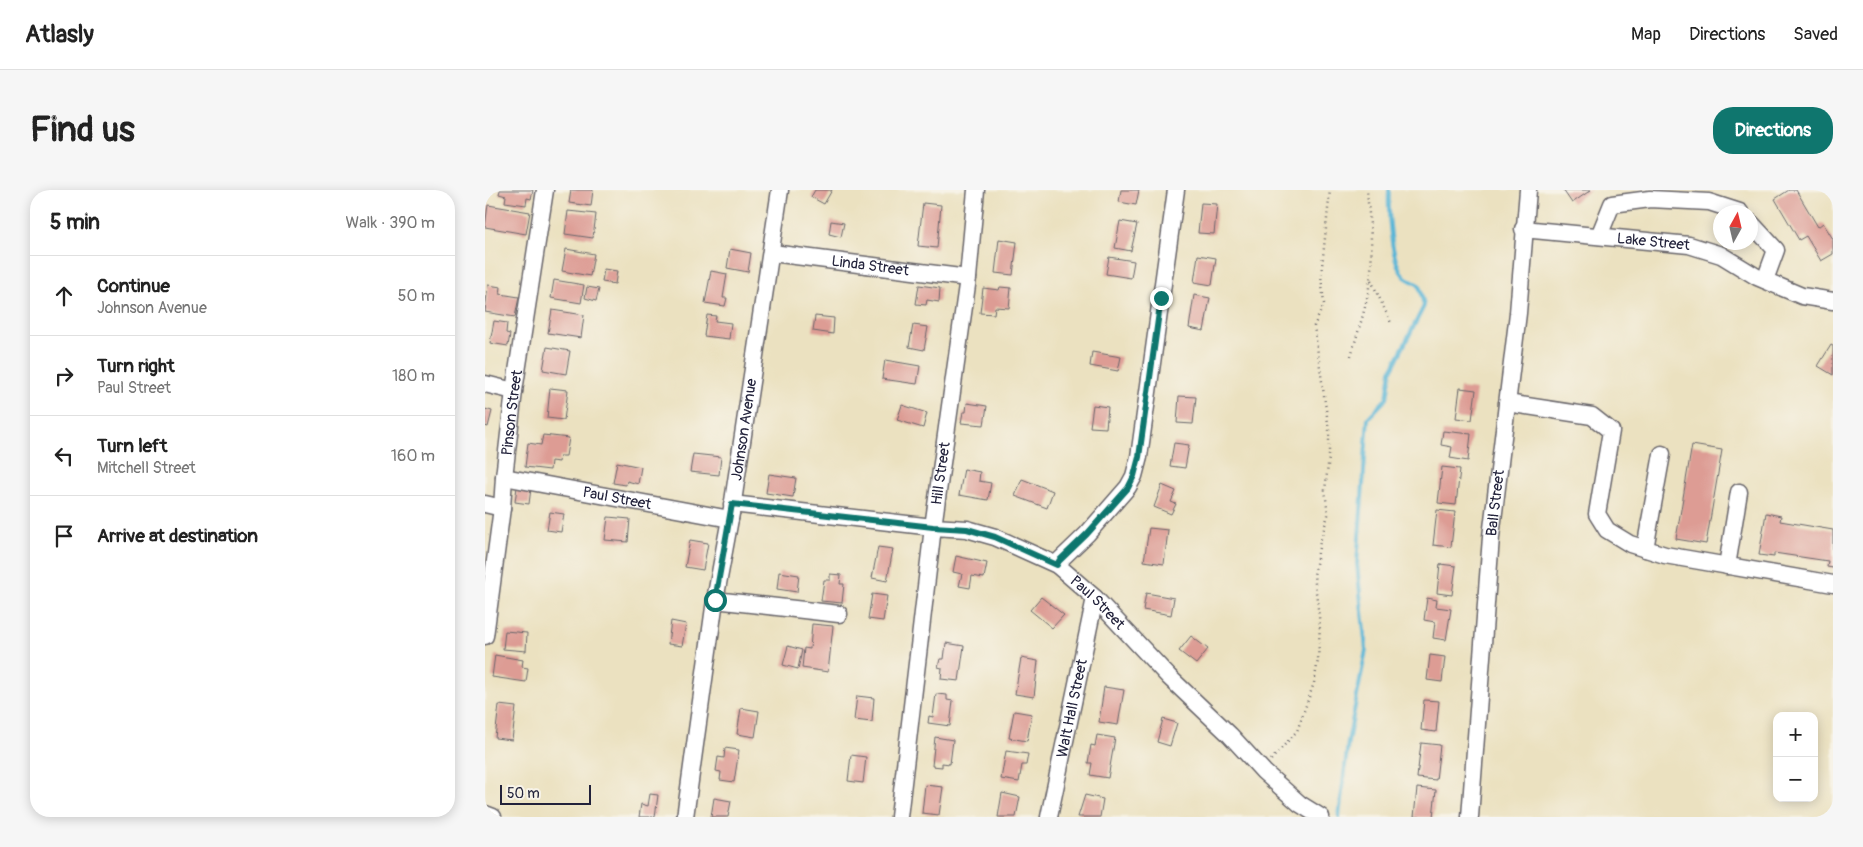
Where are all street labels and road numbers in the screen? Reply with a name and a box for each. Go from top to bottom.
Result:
street label: Lake Street [1616,229,1692,255]
street label: Linda Street [830,251,911,280]
street label: Pinson Street [497,368,527,456]
street label: Johnson Avenue [727,377,761,482]
street label: Hill Street [927,440,954,506]
street label: Ball Street [1482,468,1509,537]
street label: Paul Street [581,482,654,514]
street label: Paul Street [1066,571,1130,634]
street label: Walt Hall Street [1052,656,1092,759]

